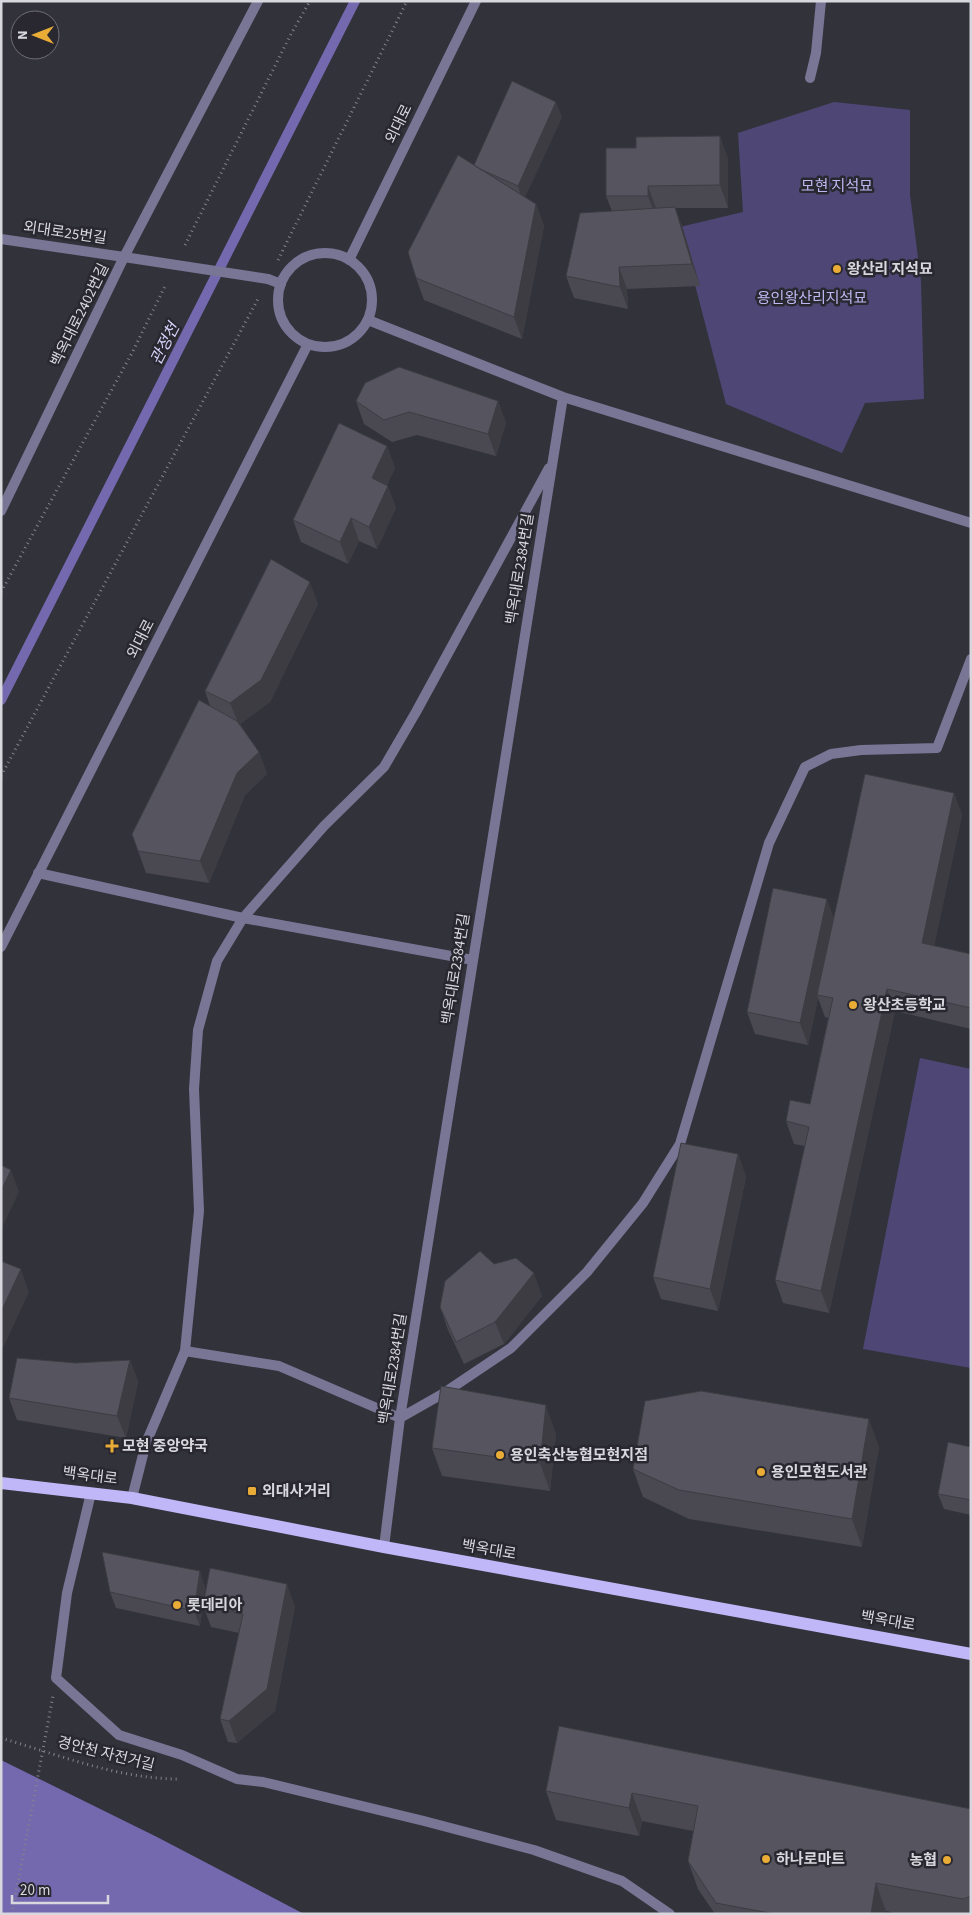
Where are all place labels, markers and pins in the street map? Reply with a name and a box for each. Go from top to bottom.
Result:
place label: 왕산리 지석묘 [847,259,933,280]
marker: 왕산리 지석묘 [831,263,843,275]
place label: 왕산초등학교 [863,995,946,1016]
marker: 왕산초등학교 [847,999,859,1011]
place label: 모현 중앙약국 [122,1436,208,1457]
marker: 모현 중앙약국 [106,1440,118,1452]
place label: 용인축산농협모현지점 [510,1445,648,1466]
marker: 용인축산농협모현지점 [494,1449,506,1461]
place label: 용인모현도서관 [771,1462,868,1483]
marker: 용인모현도서관 [755,1466,767,1478]
place label: 외대사거리 [262,1481,331,1502]
marker: 외대사거리 [246,1485,258,1497]
place label: 롯데리아 [187,1595,242,1616]
marker: 롯데리아 [171,1599,183,1611]
place label: 하나로마트 [776,1849,845,1870]
place label: 농협 [909,1850,937,1871]
marker: 하나로마트 [760,1853,772,1865]
marker: 농협 [941,1854,953,1866]

